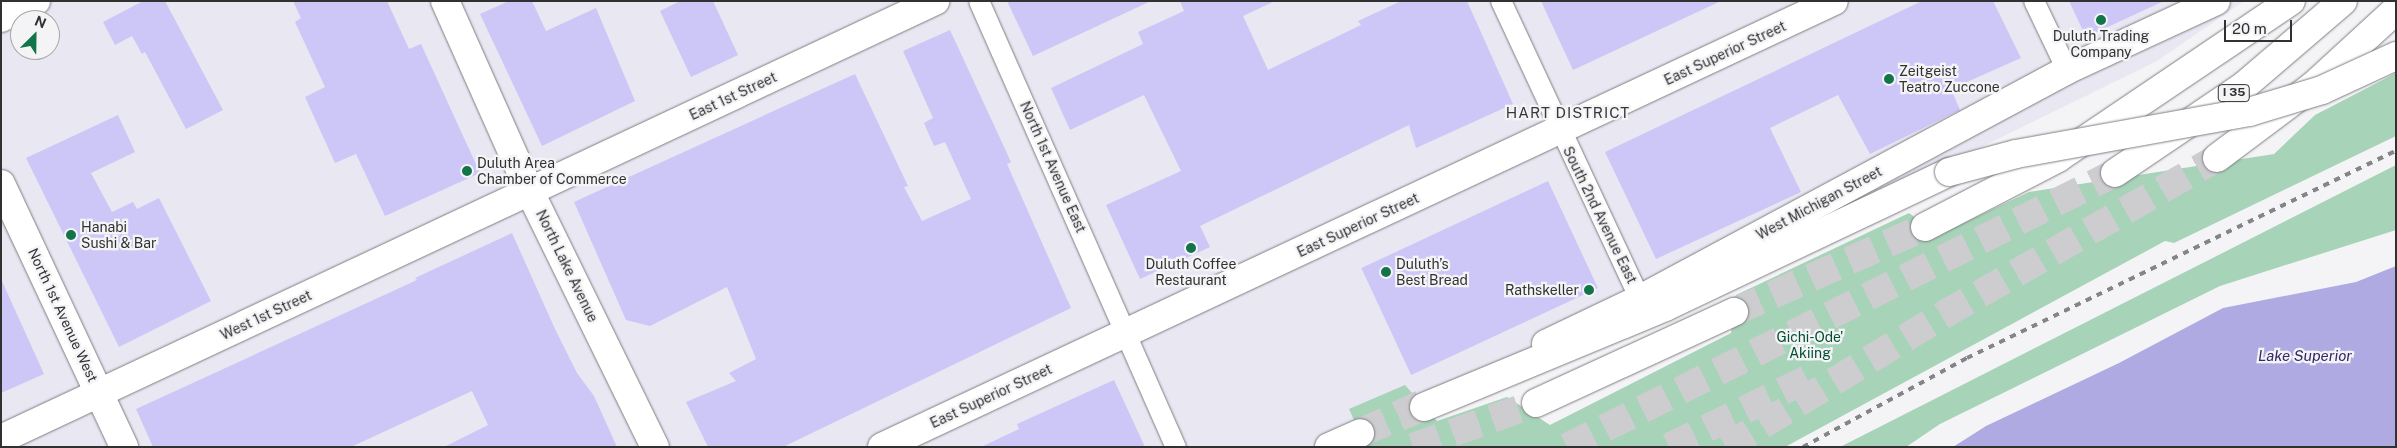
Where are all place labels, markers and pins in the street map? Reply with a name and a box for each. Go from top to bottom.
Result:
marker: Duluth Trading Company [2095,14,2107,26]
place label: Duluth Trading Company [2053,28,2149,60]
place label: Zeitgeist Teatro Zuccone [1899,63,2000,95]
marker: Zeitgeist Teatro Zuccone [1883,73,1895,85]
place label: Duluth Area Chamber of Commerce [477,155,627,188]
marker: Duluth Area Chamber of Commerce [461,165,473,177]
place label: Hanabi Sushi & Bar [81,219,156,252]
marker: Hanabi Sushi & Bar [65,229,77,241]
marker: Duluth Coffee Restaurant [1185,242,1197,254]
place label: Duluth Coffee Restaurant [1146,256,1236,288]
place label: Duluth’s Best Bread [1396,256,1468,288]
marker: Duluth’s Best Bread [1380,266,1392,278]
place label: Rathskeller [1505,282,1579,298]
marker: Rathskeller [1583,284,1595,296]

